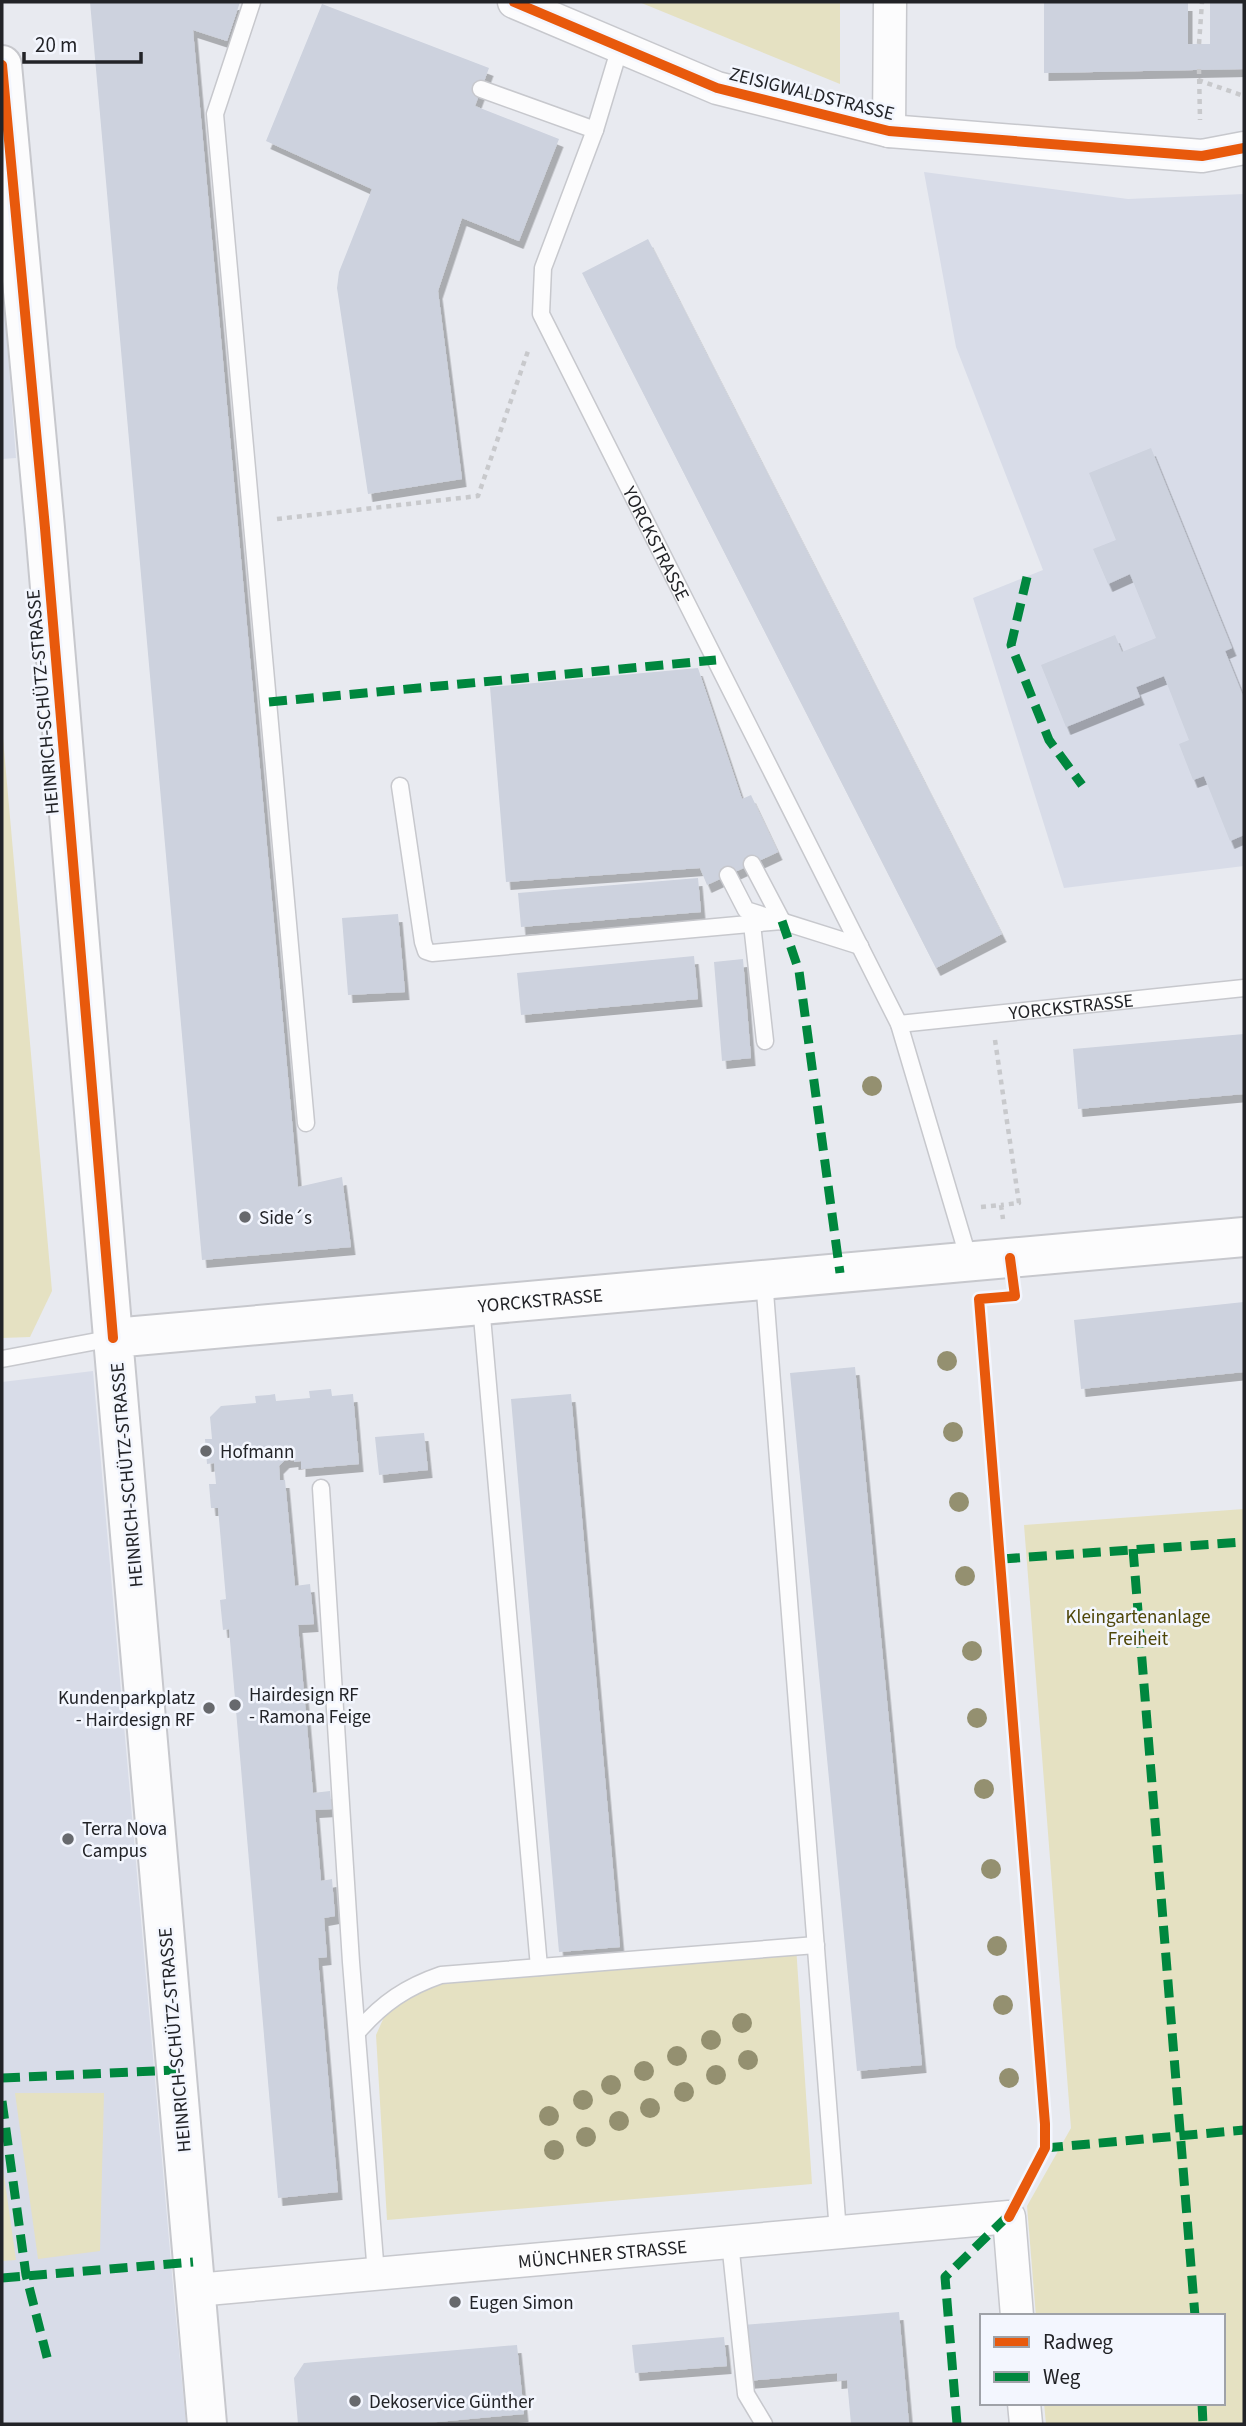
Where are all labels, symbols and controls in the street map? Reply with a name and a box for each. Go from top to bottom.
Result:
scale bar [24,21,142,65]
text: 20 m [35,30,77,60]
street label: ZEISIGWALDSTRASSE [726,61,897,128]
street label: YORCKSTRASSE [615,481,695,606]
street label: HEINRICH-SCHÜTZ-STRASSE [20,588,67,815]
street label: YORCKSTRASSE [1007,988,1135,1028]
place label: Side´s [259,1205,312,1232]
marker: Side´s [237,1209,253,1225]
street label: YORCKSTRASSE [476,1282,604,1320]
street label: HEINRICH-SCHÜTZ-STRASSE [104,1361,151,1588]
place label: Hofmann [220,1439,294,1466]
marker: Hofmann [198,1443,214,1459]
park label: Kleingartenanlage Freiheit [1066,1604,1210,1653]
place label: Hairdesign RF - Ramona Feige [249,1682,371,1731]
place label: Kundenparkplatz - Hairdesign RF [58,1685,195,1734]
marker: Hairdesign RF - Ramona Feige [227,1697,243,1713]
marker: Kundenparkplatz - Hairdesign RF [201,1700,217,1716]
place label: Terra Nova Campus [82,1816,167,1865]
marker: Terra Nova Campus [60,1831,76,1847]
street label: HEINRICH-SCHÜTZ-STRASSE [152,1926,199,2153]
street label: MÜNCHNER STRASSE [517,2234,688,2276]
place label: Eugen Simon [469,2290,574,2317]
marker: Eugen Simon [447,2294,463,2310]
legend [980,2314,1225,2405]
text: Radweg [1043,2327,1113,2357]
text: Weg [1043,2362,1081,2392]
place label: Dekoservice Günther [369,2389,535,2416]
marker: Dekoservice Günther [347,2393,363,2409]

